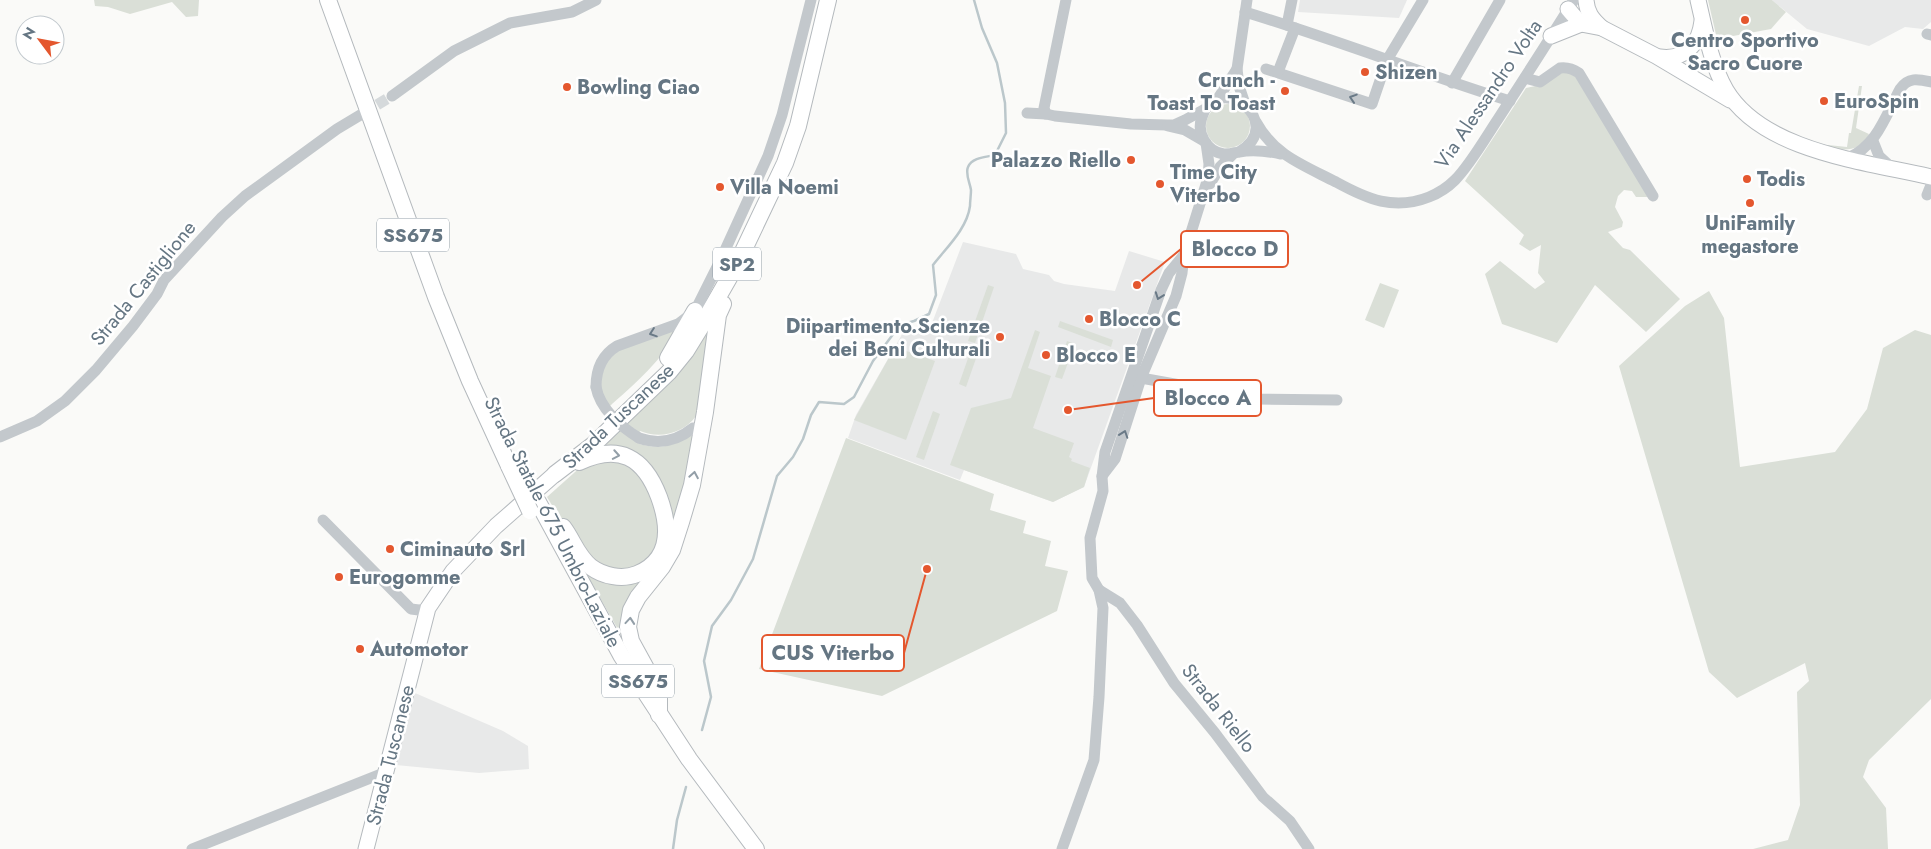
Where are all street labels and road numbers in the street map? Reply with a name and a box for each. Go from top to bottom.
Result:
street label: Via Alessandro Volta [1428,14,1549,175]
street label: Strada Castiglione [84,215,203,352]
road number: SS675 [377,218,449,252]
road number: SP2 [713,248,761,280]
street label: Strada Tuscanese [556,357,681,476]
street label: Strada Statale 675 Umbro-Laziale [477,392,629,653]
street label: Strada Riello [1175,658,1263,759]
road number: SS675 [602,664,674,698]
street label: Strada Tuscanese [359,682,422,828]

